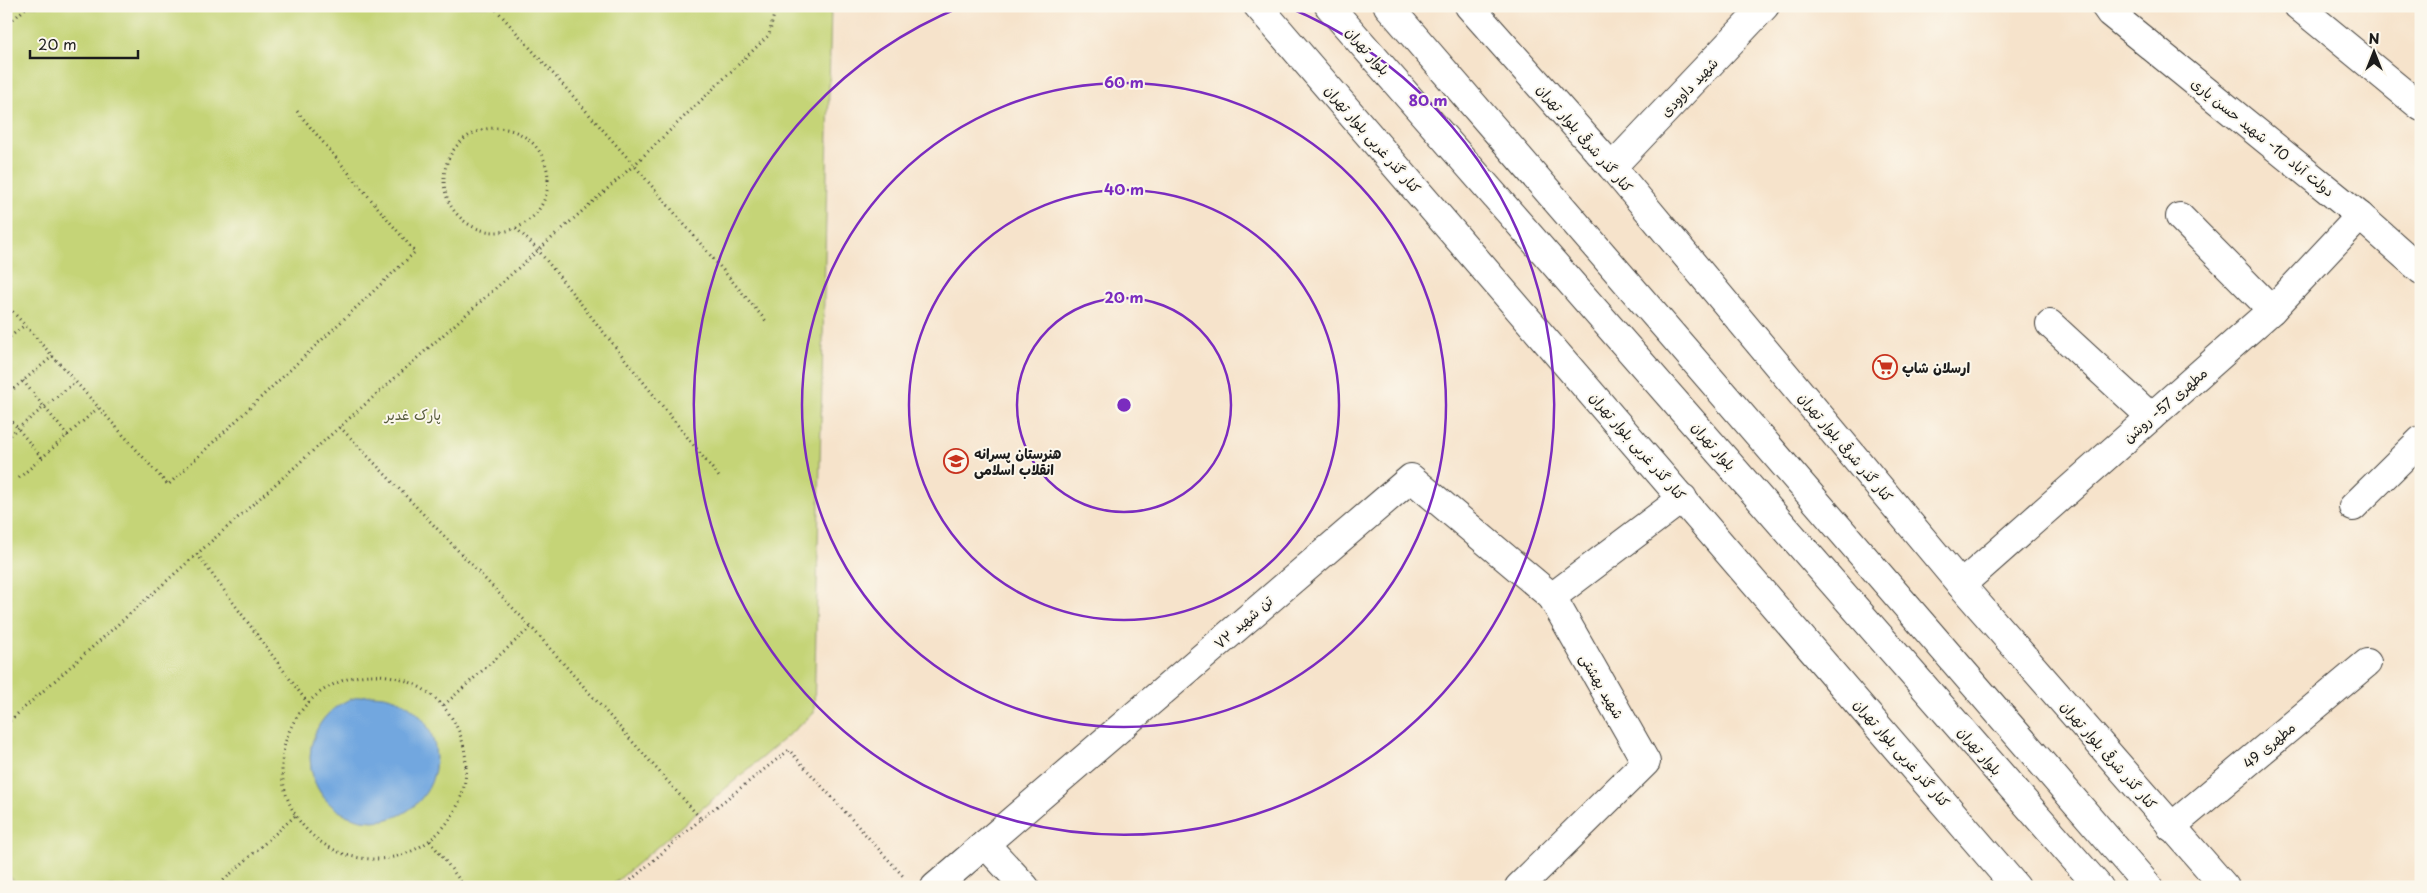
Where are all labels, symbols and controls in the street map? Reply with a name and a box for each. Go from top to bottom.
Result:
street label: بلوار تهران [1341,22,1395,80]
scale bar [30,28,138,60]
north arrow [2350,28,2400,78]
text: N [2368,28,2380,49]
text: 20 m [38,32,77,55]
street label: شهید داوودی [1655,53,1723,121]
text: 60 m [1104,70,1144,93]
street label: دولت آباد 10- شهید حسن یاری [2187,73,2339,201]
street label: کنار گذر شرقی بلوار تهران [1532,79,1638,197]
street label: کنار گذر غربی بلوار تهران [1320,80,1426,198]
text: 80 m [1408,88,1448,111]
text: 40 m [1104,177,1144,200]
text: 20 m [1105,285,1143,308]
supermarket icon: ارسلان شاپ [1872,354,1898,380]
place label: ارسلان شاپ [1902,357,1970,378]
street label: مطهری 57- روشن [2118,362,2212,448]
street label: کنار گذر غربی بلوار تهران [1585,387,1691,505]
street label: کنار گذر شرقی بلوار تهران [1794,388,1898,506]
centre of rings [1115,396,1133,414]
park label: پارک غدیر [384,404,441,425]
street label: بلوار تهران [1687,417,1741,475]
place label: هنرستان پسرانه انقلاب اسلامی [974,443,1062,480]
school or university icon: هنرستان پسرانه انقلاب اسلامی [943,448,969,474]
street label: ۷۲ تن شهید [1209,590,1278,654]
street label: شهید بهشتی [1575,649,1629,723]
street label: کنار گذر غربی بلوار تهران [1849,694,1955,812]
street label: کنار گذر شرقی بلوار تهران [2056,696,2162,814]
street label: مطهری 49 [2238,717,2300,773]
street label: بلوار تهران [1953,722,2007,780]

